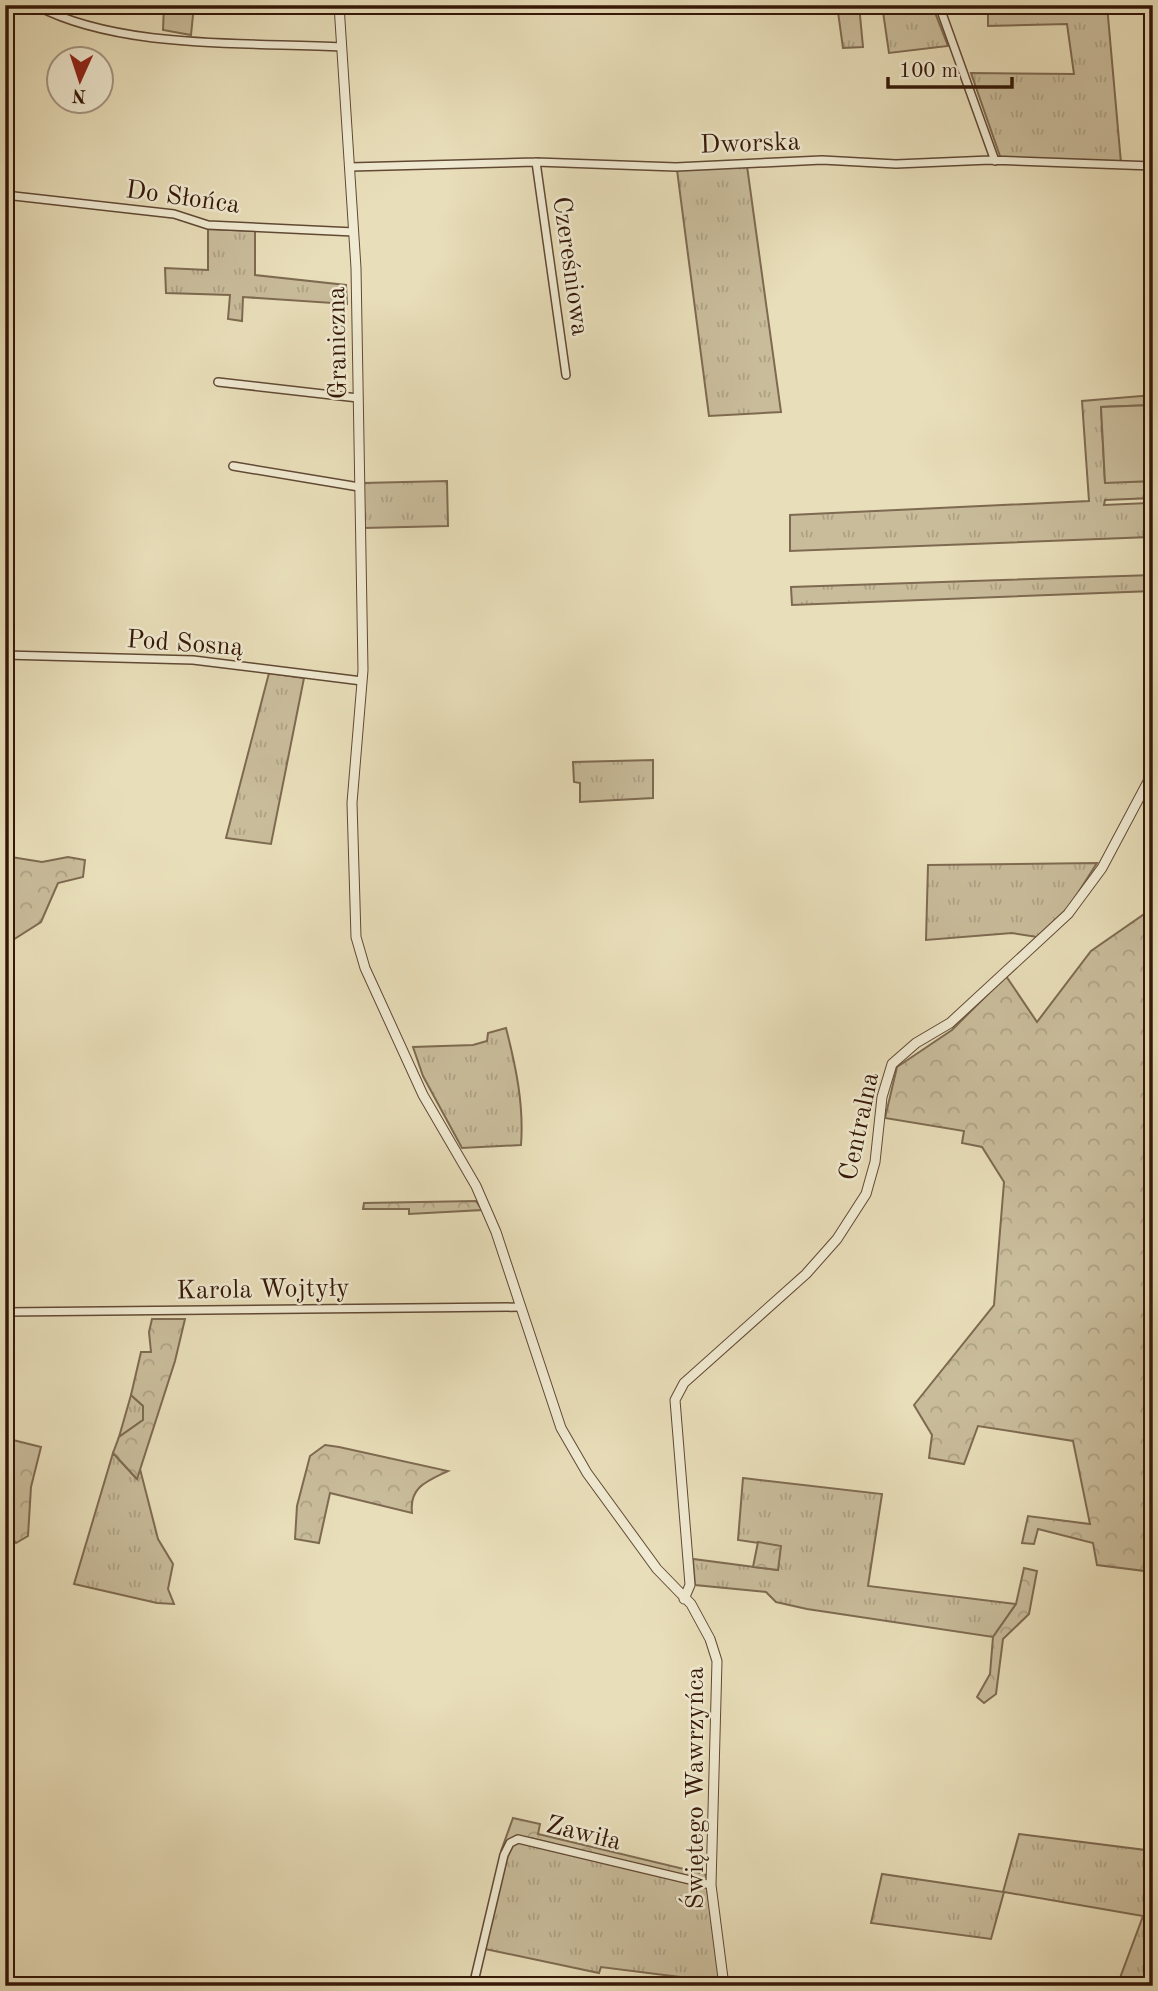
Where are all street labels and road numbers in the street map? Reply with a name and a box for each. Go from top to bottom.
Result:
street label: Dworska [699,129,801,159]
street label: Do Słońca [124,177,242,219]
street label: Czereśniowa [547,195,593,338]
street label: Graniczna [324,286,352,400]
street label: Pod Sosną [125,627,244,661]
street label: Centralna [836,1070,884,1183]
street label: Karola Wojtyły [176,1275,350,1305]
street label: Świętego Wawrzyńca [678,1666,709,1909]
street label: Zawiła [543,1812,624,1856]

